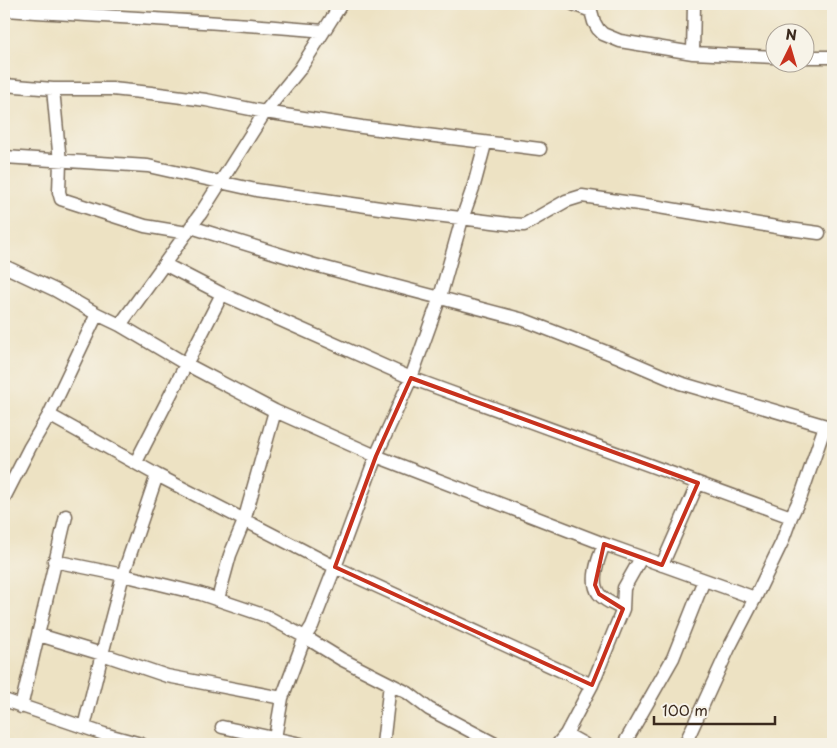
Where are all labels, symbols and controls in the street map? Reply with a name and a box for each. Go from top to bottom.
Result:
north arrow [764,22,814,72]
text: N [785,24,798,45]
scale bar [654,693,776,725]
text: 100 m [662,698,708,721]

